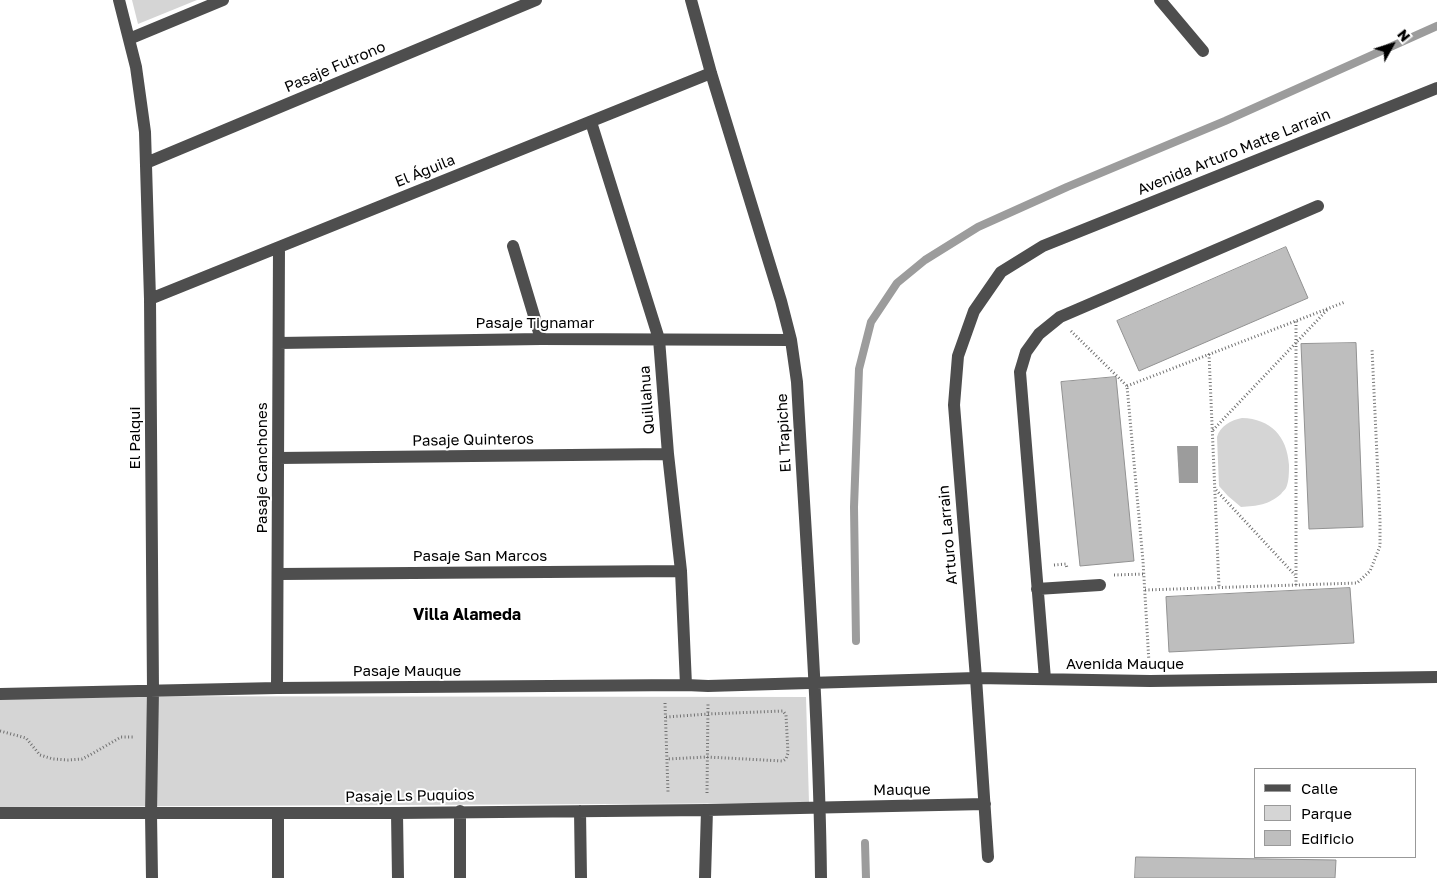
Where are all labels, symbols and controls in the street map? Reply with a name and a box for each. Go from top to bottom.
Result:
north arrow [1367,20,1417,70]
text: N [1394,26,1414,45]
street label: Pasaje Futrono [282,38,388,96]
street label: Avenida Arturo Matte Larrain [1135,105,1333,199]
street label: El Águila [392,151,458,191]
street label: Pasaje Tignamar [476,314,594,332]
street label: Quillahua [636,365,658,435]
street label: El Trapiche [773,393,795,473]
street label: Pasaje Canchones [253,402,271,534]
street label: El Palqui [126,407,144,469]
street label: Pasaje Quinteros [412,430,534,450]
street label: Arturo Larrain [935,484,961,586]
street label: Pasaje San Marcos [413,547,547,565]
district label: Villa Alameda [413,605,521,625]
street label: Avenida Mauque [1066,655,1184,673]
street label: Pasaje Mauque [353,662,461,680]
legend [1254,768,1417,858]
text: Calle [1301,779,1338,797]
street label: Mauque [873,781,931,799]
street label: Pasaje Ls Puquios [345,786,475,806]
text: Parque [1301,804,1352,822]
text: Edificio [1301,829,1354,847]

